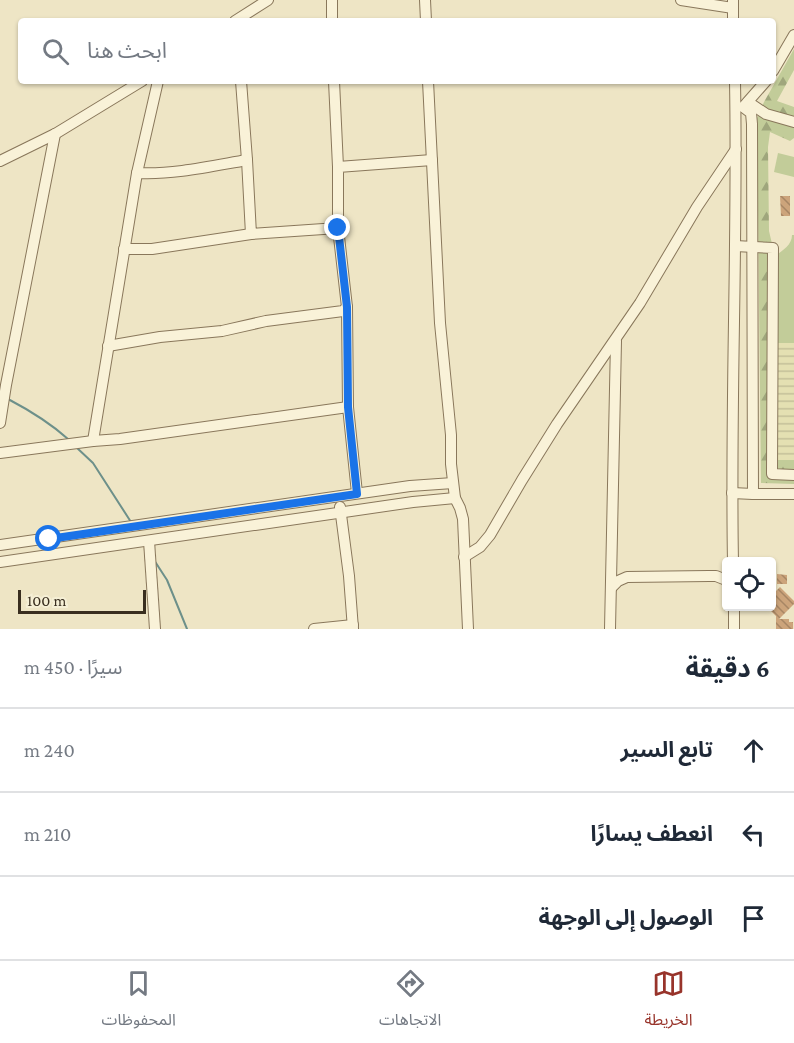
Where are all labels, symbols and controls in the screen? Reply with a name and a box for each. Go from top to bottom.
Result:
search box [18,18,776,84]
icon: search [39,35,72,68]
text: ابحث هنا [87,38,167,63]
route end [324,214,350,240]
route start [35,525,61,551]
map controls [722,557,776,611]
button: locate [722,557,776,611]
scale bar [18,587,146,614]
text: 100 m [27,592,66,609]
text: 6 دقيقة [685,654,770,683]
text: سيرًا · 450 m [24,656,122,678]
icon: ahead [737,734,770,767]
text: تابع السير [621,737,713,762]
text: 240 m [24,739,75,761]
icon: left [737,818,770,851]
text: انعطف يسارًا [591,821,713,846]
text: 210 m [24,823,71,845]
icon: arrive [737,902,770,935]
text: الوصول إلى الوجهة [538,905,713,930]
tab: المحفوظات [102,967,176,1037]
tab: الاتجاهات [379,967,441,1037]
tab: الخريطة [645,967,692,1037]

